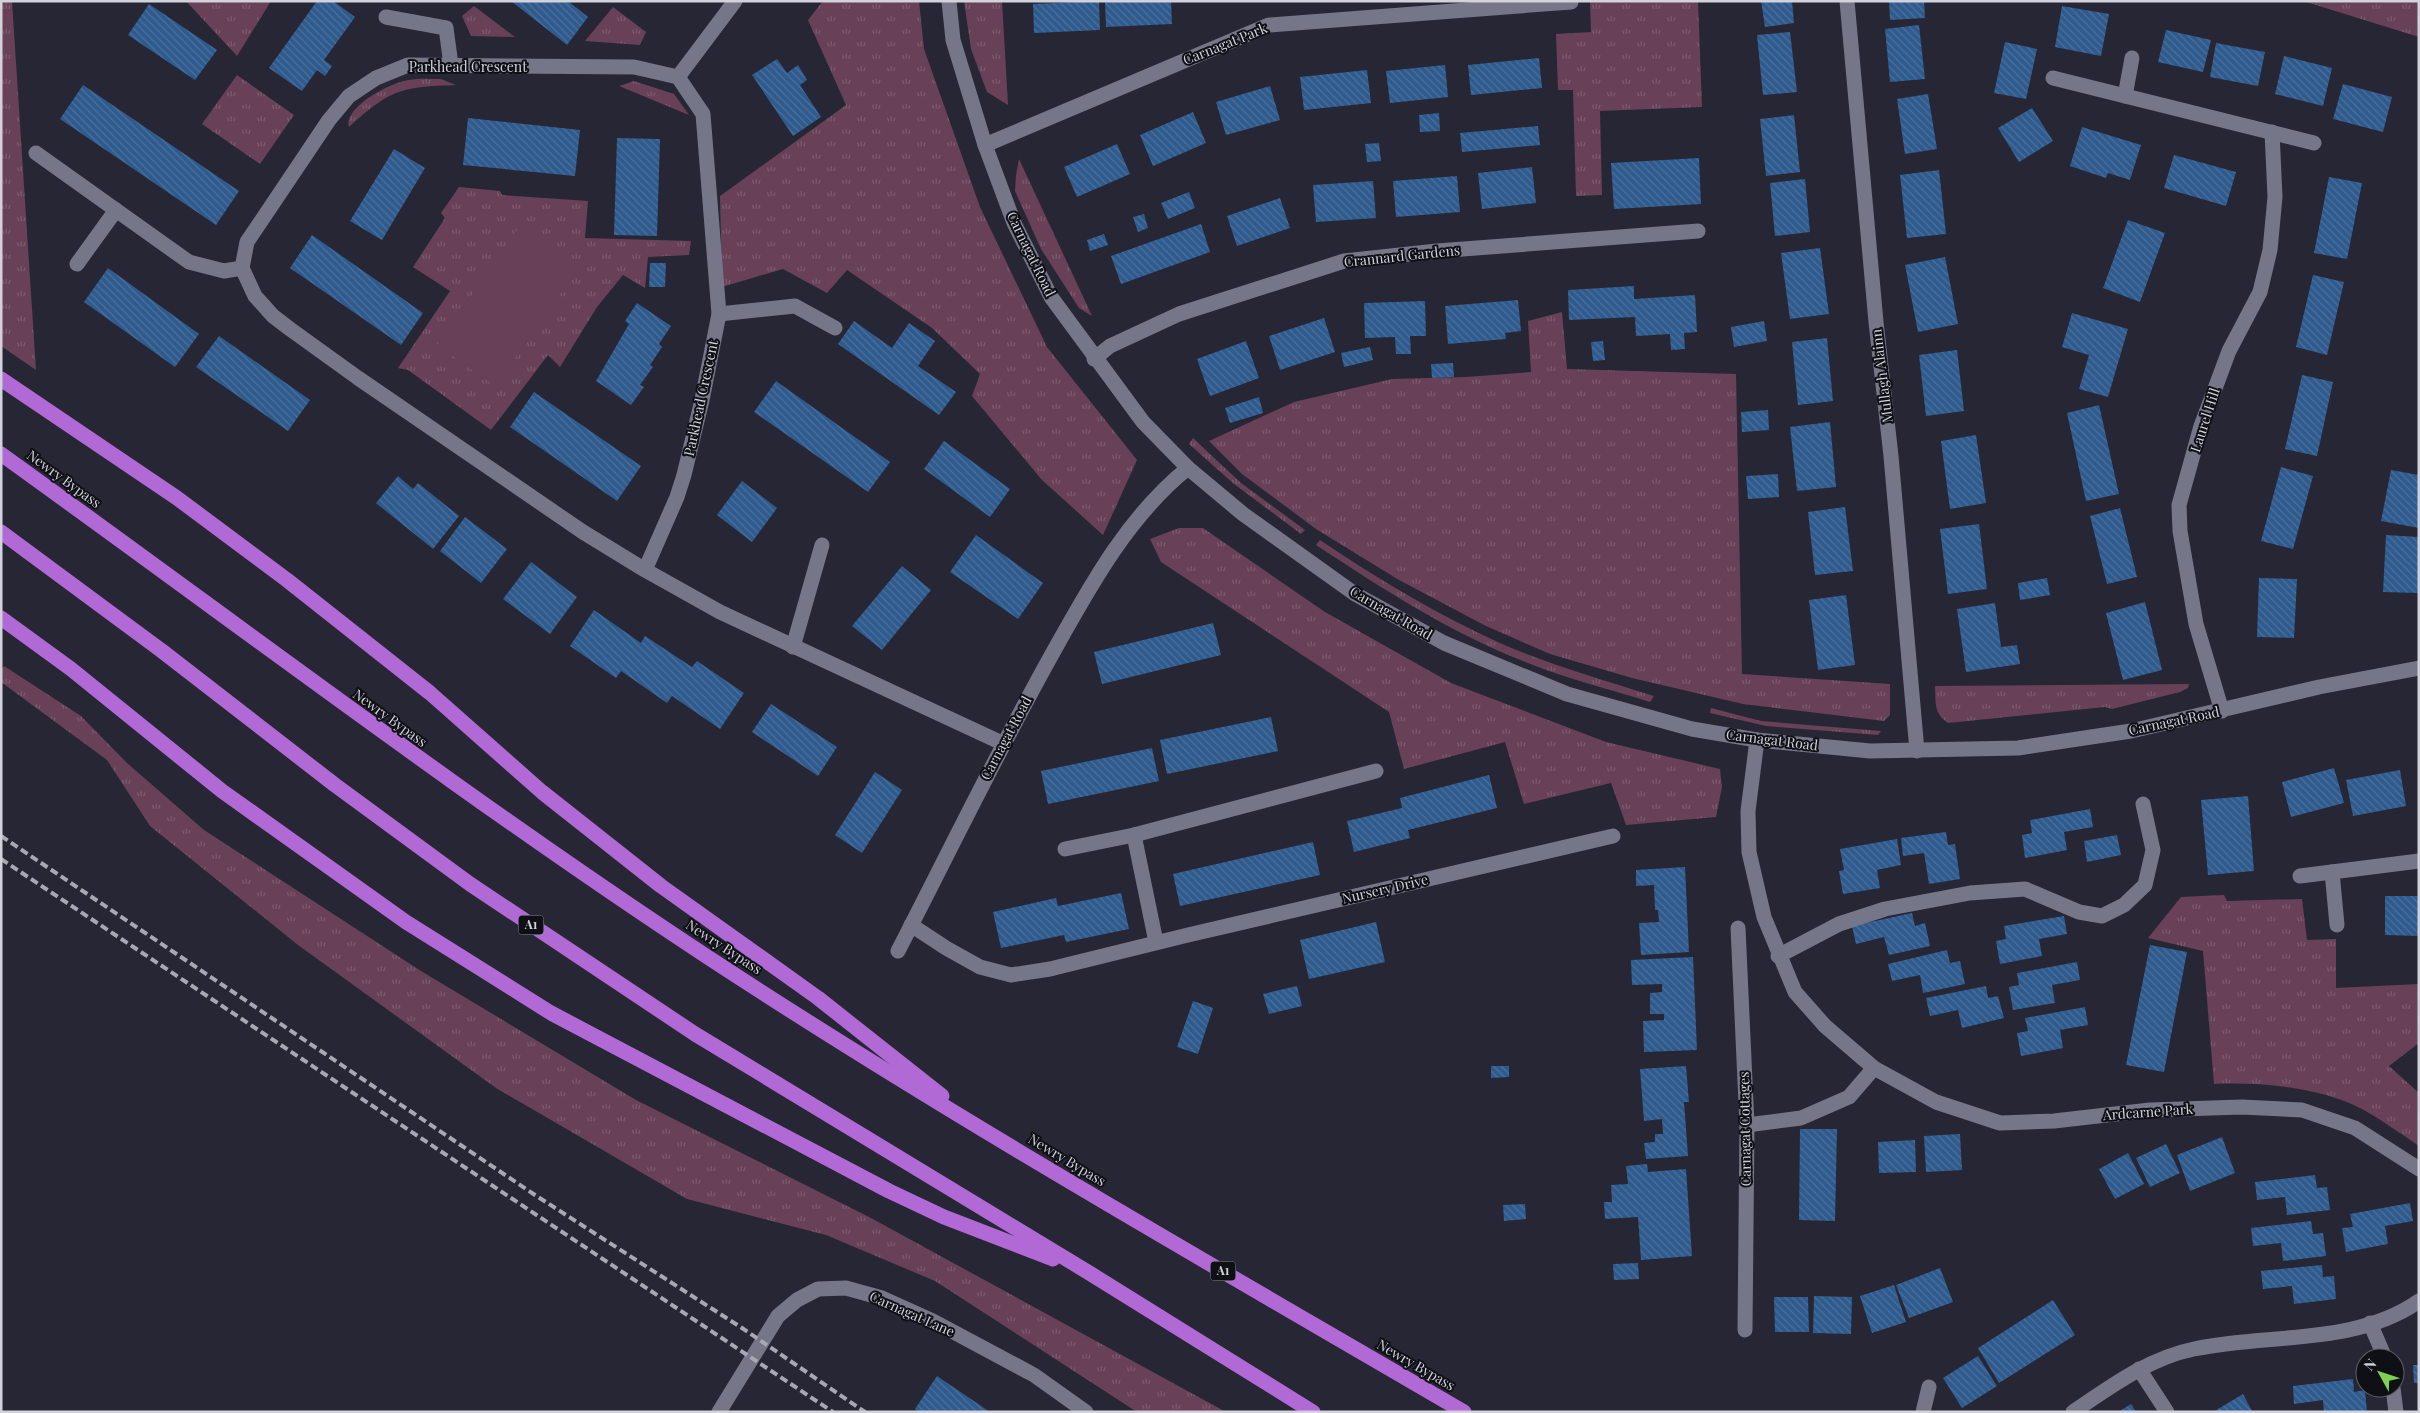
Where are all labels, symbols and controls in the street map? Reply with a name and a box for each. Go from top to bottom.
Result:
street label: Carnagat Park [1180,18,1270,69]
street label: Parkhead Crescent [409,57,528,76]
street label: Carnagat Road [1003,208,1060,299]
street label: Crannard Gardens [1343,240,1461,271]
street label: Mullagh Alainn [1866,327,1897,424]
street label: Parkhead Crescent [679,337,722,458]
street label: Laurel Hill [2185,385,2224,454]
street label: Newry Bypass [23,445,105,512]
street label: Carnagat Road [1346,581,1436,644]
street label: Newry Bypass [349,684,431,751]
street label: Carnagat Road [975,692,1036,783]
street label: Carnagat Road [2127,702,2221,739]
street label: Carnagat Road [1725,724,1819,755]
street label: Nursery Drive [1340,869,1430,908]
street label: Newry Bypass [683,915,766,978]
road number: A1 [518,916,544,934]
street label: Carnagat Cottages [1734,1071,1755,1187]
street label: Ardcarne Park [2101,1099,2194,1124]
street label: Newry Bypass [1025,1129,1109,1190]
road number: A1 [1210,1262,1236,1280]
street label: Carnagat Lane [867,1286,958,1341]
street label: Newry Bypass [1374,1335,1459,1395]
north arrow [2355,1348,2405,1398]
text: N [2359,1354,2380,1374]

